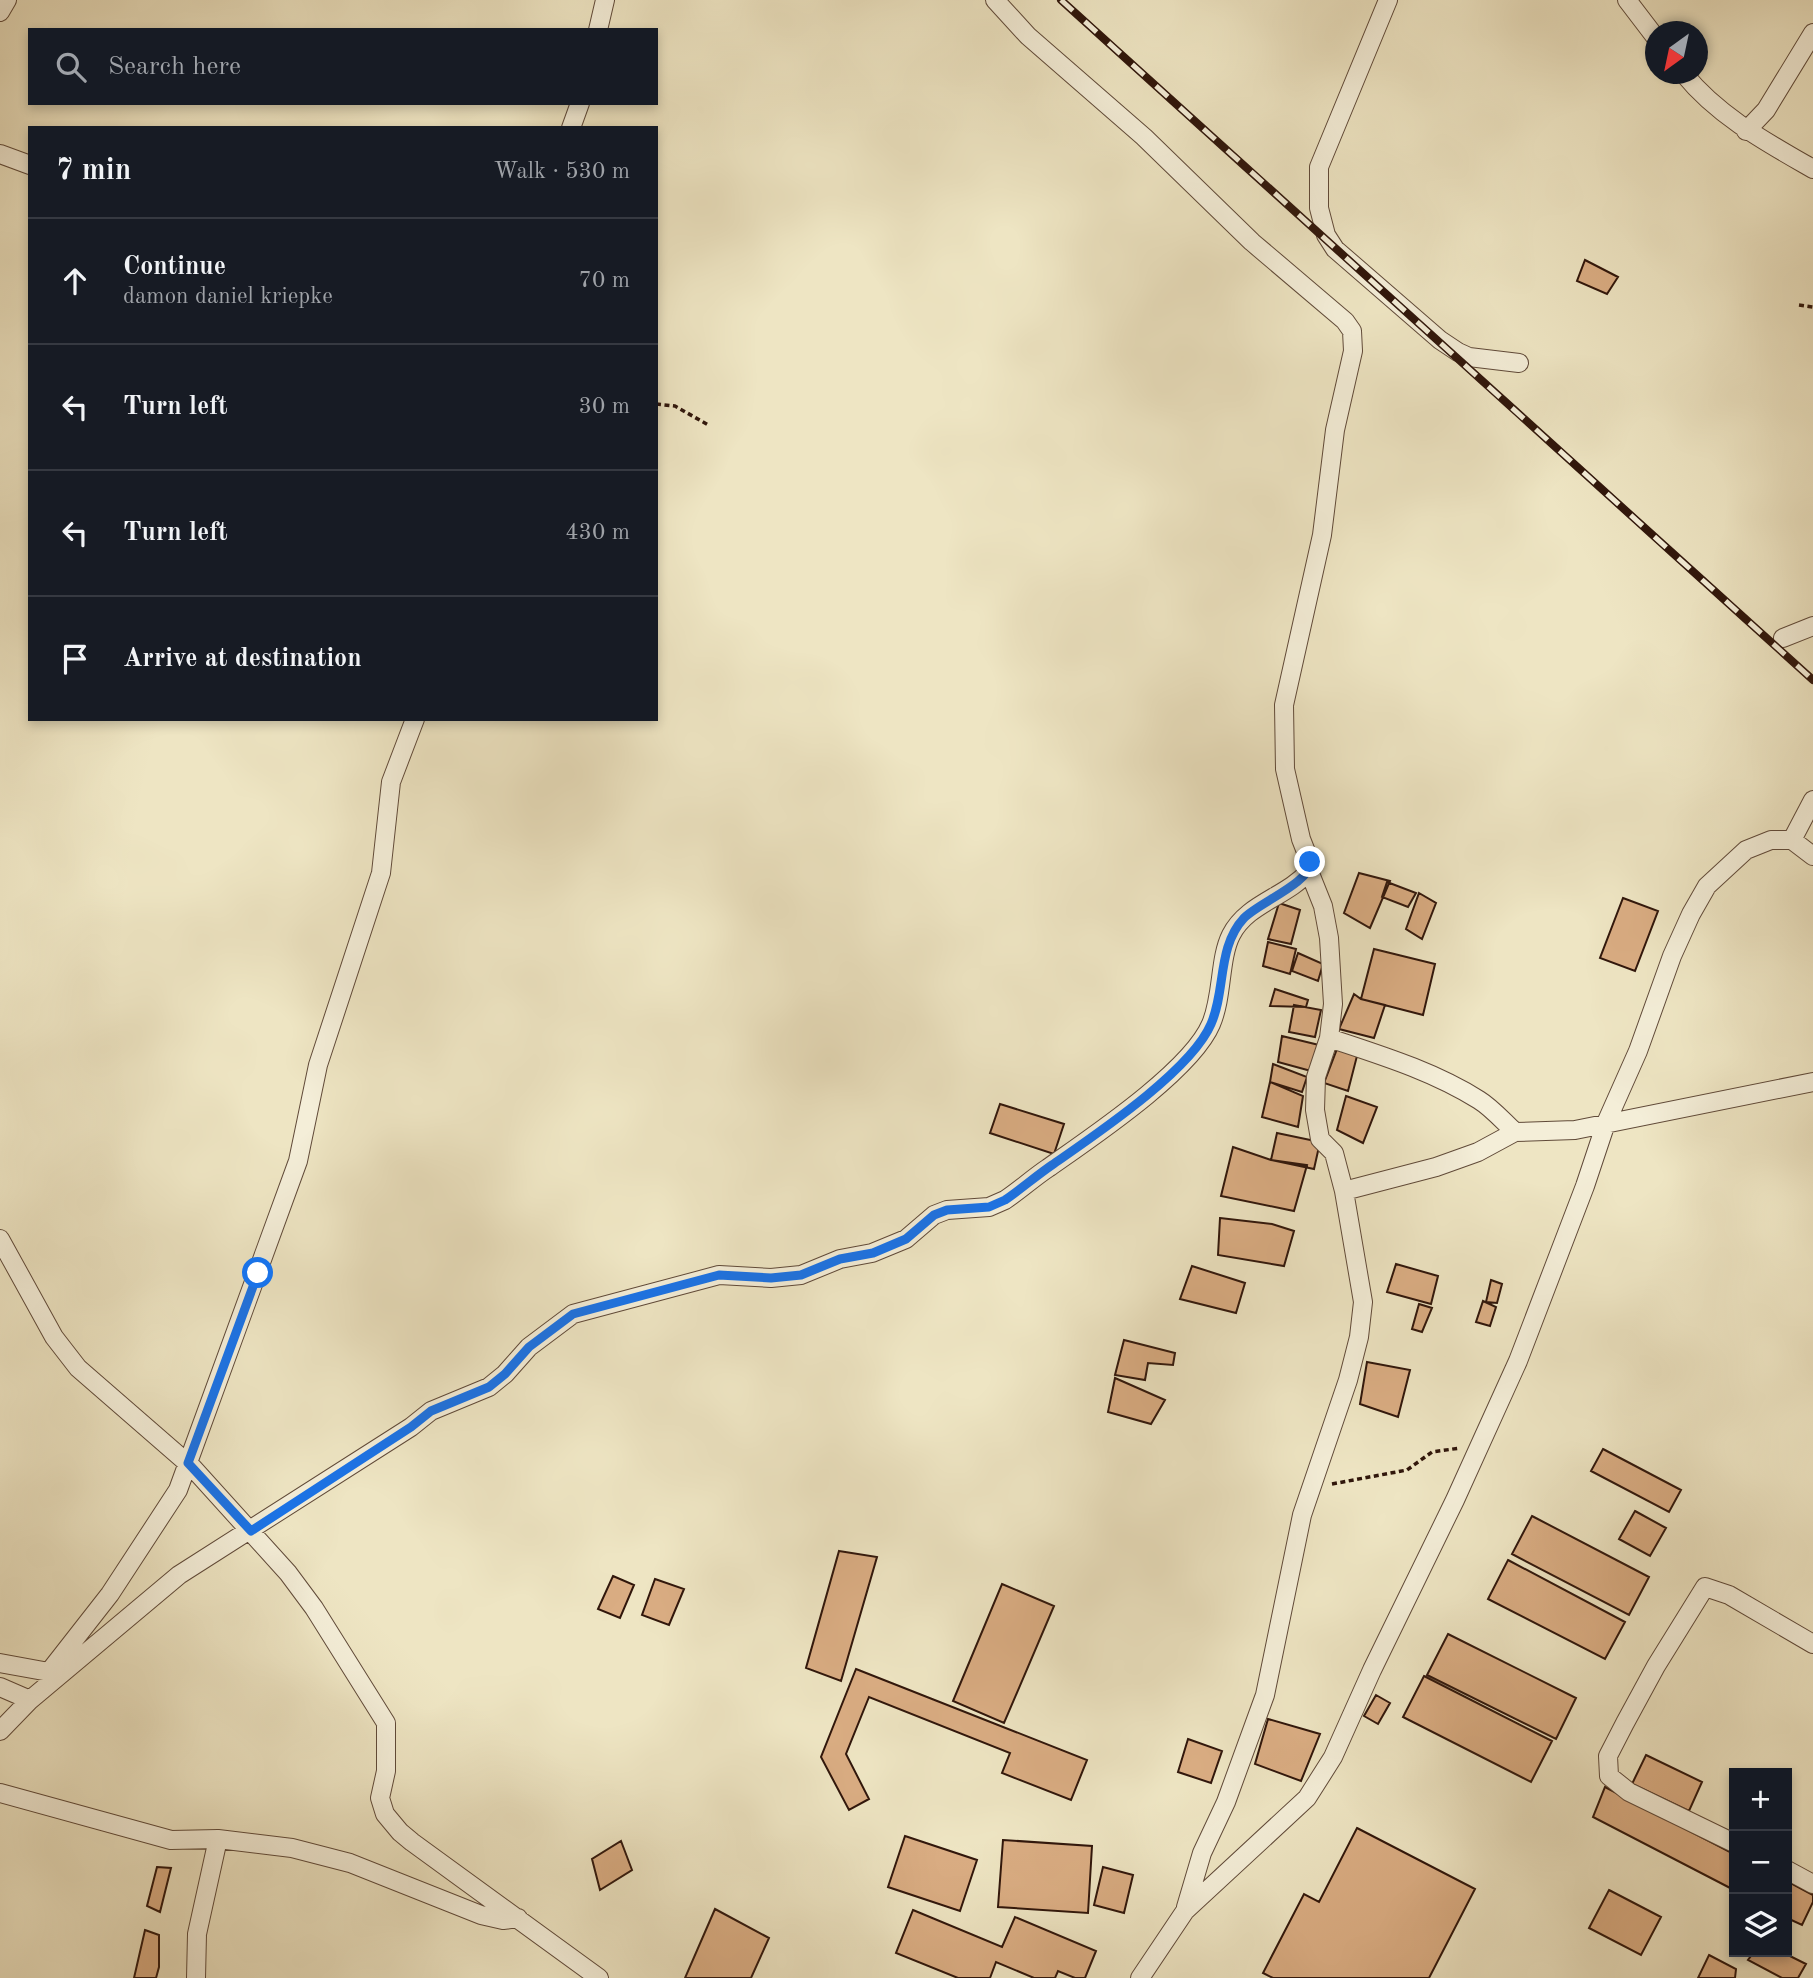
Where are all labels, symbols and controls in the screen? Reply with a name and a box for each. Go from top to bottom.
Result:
north arrow [1645,21,1708,84]
search box [28,28,658,105]
icon: search [52,48,90,86]
text: Search here [108,54,241,80]
text: 7 min [56,156,131,186]
text: Walk · 530 m [494,160,630,183]
text: Continue [123,254,226,280]
icon: ahead [56,262,94,300]
text: 70 m [579,269,630,292]
text: damon daniel kriepke [123,285,333,308]
icon: left [56,388,94,426]
text: Turn left [123,394,228,420]
text: 30 m [579,395,630,418]
icon: left [56,514,94,552]
text: Turn left [123,520,228,546]
text: 430 m [565,521,630,544]
icon: arrive [56,640,94,678]
text: Arrive at destination [123,646,362,672]
route end [1294,846,1325,877]
route start [242,1257,273,1288]
map controls [1729,1768,1792,1957]
button: + [1729,1768,1792,1831]
button: − [1729,1831,1792,1894]
button: layers [1729,1894,1792,1957]

